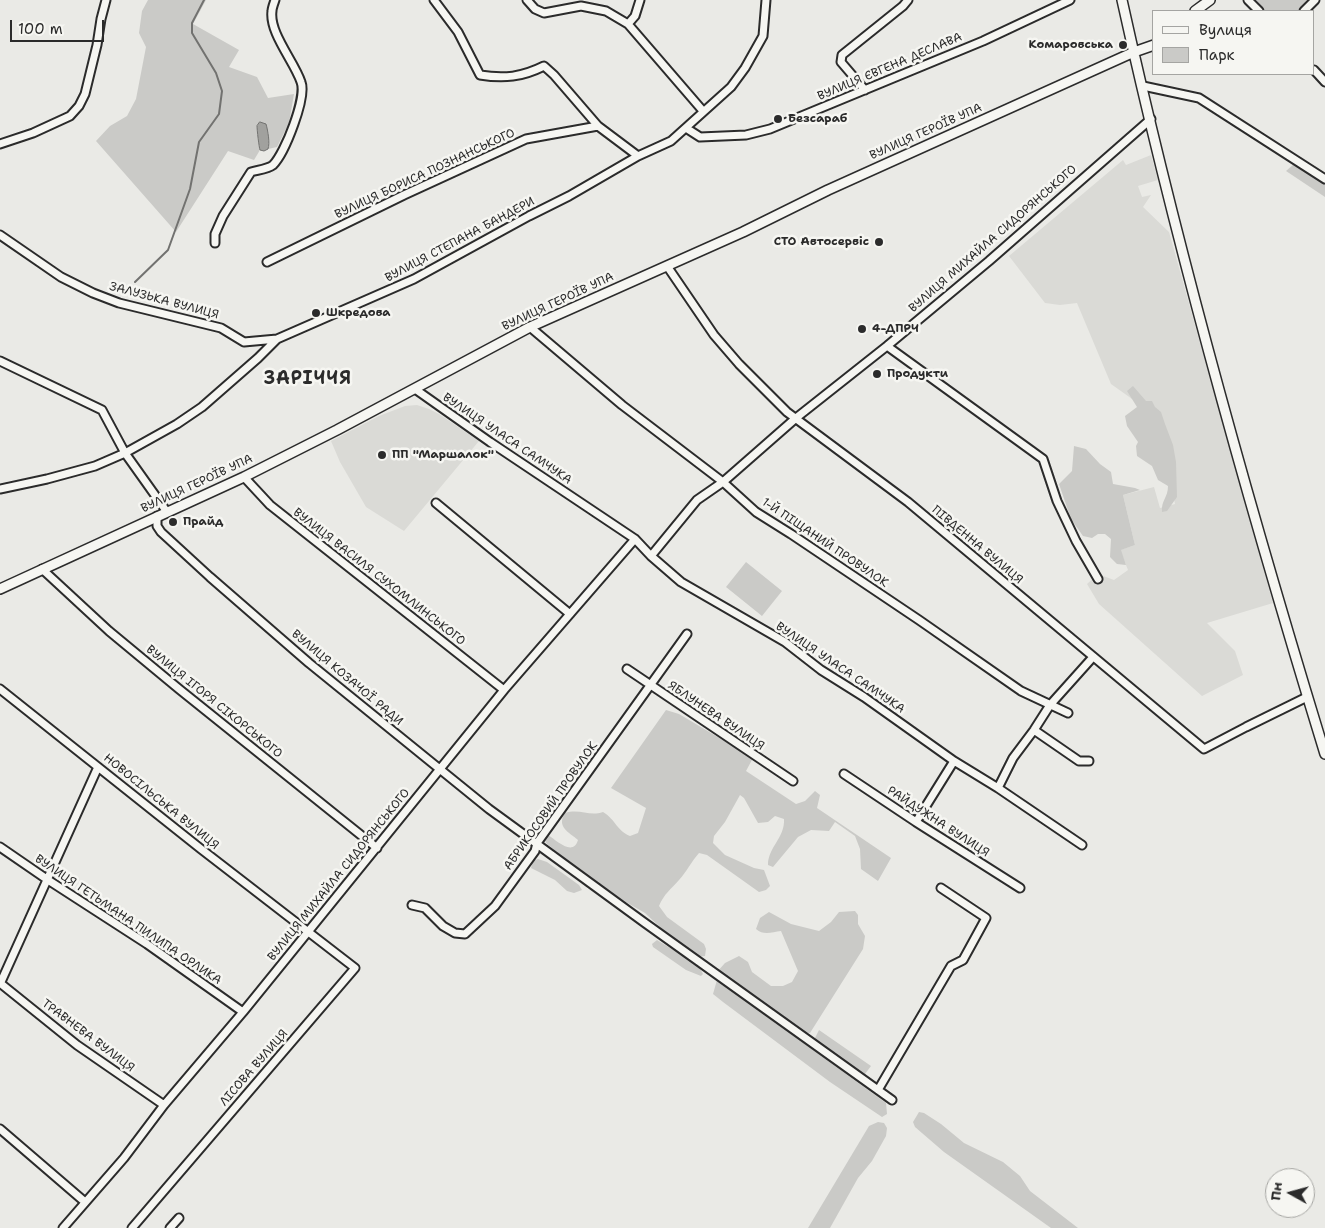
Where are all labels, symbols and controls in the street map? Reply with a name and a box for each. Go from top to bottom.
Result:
scale bar [12,10,106,42]
legend [1152,10,1315,75]
text: 100 m [18,19,63,39]
text: Вулиця [1199,20,1252,40]
street label: ВУЛИЦЯ ЄВГЕНА ДЕСЛАВА [816,30,964,104]
place label: Комаровська [1029,38,1113,52]
marker: Комаровська [1117,39,1129,51]
text: Парк [1199,45,1235,65]
street label: ВУЛИЦЯ ГЕРОЇВ УПА [868,101,984,163]
place label: Безсараб [788,112,847,126]
marker: Безсараб [772,113,784,125]
street label: ВУЛИЦЯ БОРИСА ПОЗНАНСЬКОГО [333,126,517,222]
street label: ВУЛИЦЯ МИХАЙЛА СИДОРЯНСЬКОГО [906,162,1080,316]
street label: ВУЛИЦЯ СТЕПАНА БАНДЕРИ [383,194,537,286]
place label: СТО Автосервіс [774,235,869,249]
marker: СТО Автосервіс [873,236,885,248]
street label: ВУЛИЦЯ ГЕРОЇВ УПА [500,270,616,334]
street label: ЗАЛУЗЬКА ВУЛИЦЯ [108,279,220,323]
place label: Шкредова [326,306,391,320]
marker: Шкредова [310,307,322,319]
place label: 4-ДПРЧ [872,322,919,336]
marker: 4-ДПРЧ [856,323,868,335]
place label: Продукти [887,367,948,381]
district label: ЗАРІЧЧЯ [263,368,353,390]
marker: Продукти [871,368,883,380]
street label: ВУЛИЦЯ УЛАСА САМЧУКА [440,390,574,488]
place label: ПП "Маршалок" [392,448,494,462]
marker: ПП "Маршалок" [376,449,388,461]
street label: ВУЛИЦЯ ГЕРОЇВ УПА [139,452,255,516]
street label: 1-Й ПІЩАНИЙ ПРОВУЛОК [759,495,891,591]
street label: ПІВДЕННА ВУЛИЦЯ [929,503,1025,587]
street label: ВУЛИЦЯ ВАСИЛЯ СУХОМЛИНСЬКОГО [290,505,468,649]
place label: Прайд [183,515,223,529]
marker: Прайд [167,516,179,528]
street label: ВУЛИЦЯ УЛАСА САМЧУКА [773,619,907,717]
street label: ВУЛИЦЯ КОЗАЧОЇ РАДИ [288,627,406,729]
street label: ВУЛИЦЯ ІГОРЯ СІКОРСЬКОГО [143,643,285,761]
street label: ЯБЛУНЕВА ВУЛИЦЯ [665,678,767,754]
street label: АБРИКОСОВИЙ ПРОВУЛОК [501,739,601,873]
street label: НОВОСІЛЬСЬКА ВУЛИЦЯ [100,751,222,853]
street label: РАЙДУЖНА ВУЛИЦЯ [884,784,992,860]
street label: ВУЛИЦЯ МИХАЙЛА СИДОРЯНСЬКОГО [265,786,413,964]
street label: ВУЛИЦЯ ГЕТЬМАНА ПИЛИПА ОРЛИКА [32,852,224,988]
street label: ТРАВНЕВА ВУЛИЦЯ [39,996,137,1076]
street label: ЛІСОВА ВУЛИЦЯ [217,1027,291,1109]
north arrow [1265,1168,1315,1218]
text: Пн [1266,1181,1286,1202]

